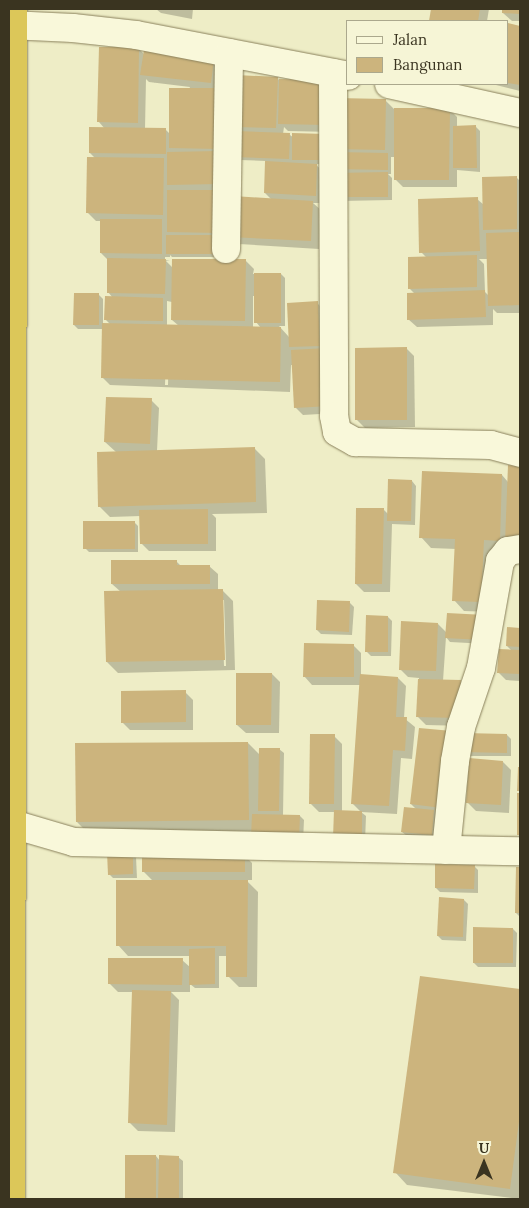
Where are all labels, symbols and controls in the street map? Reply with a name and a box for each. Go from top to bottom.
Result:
legend [346,20,509,85]
text: Jalan [393,30,427,49]
text: Bangunan [393,55,462,74]
north arrow [459,1138,509,1188]
text: U [479,1139,489,1157]

